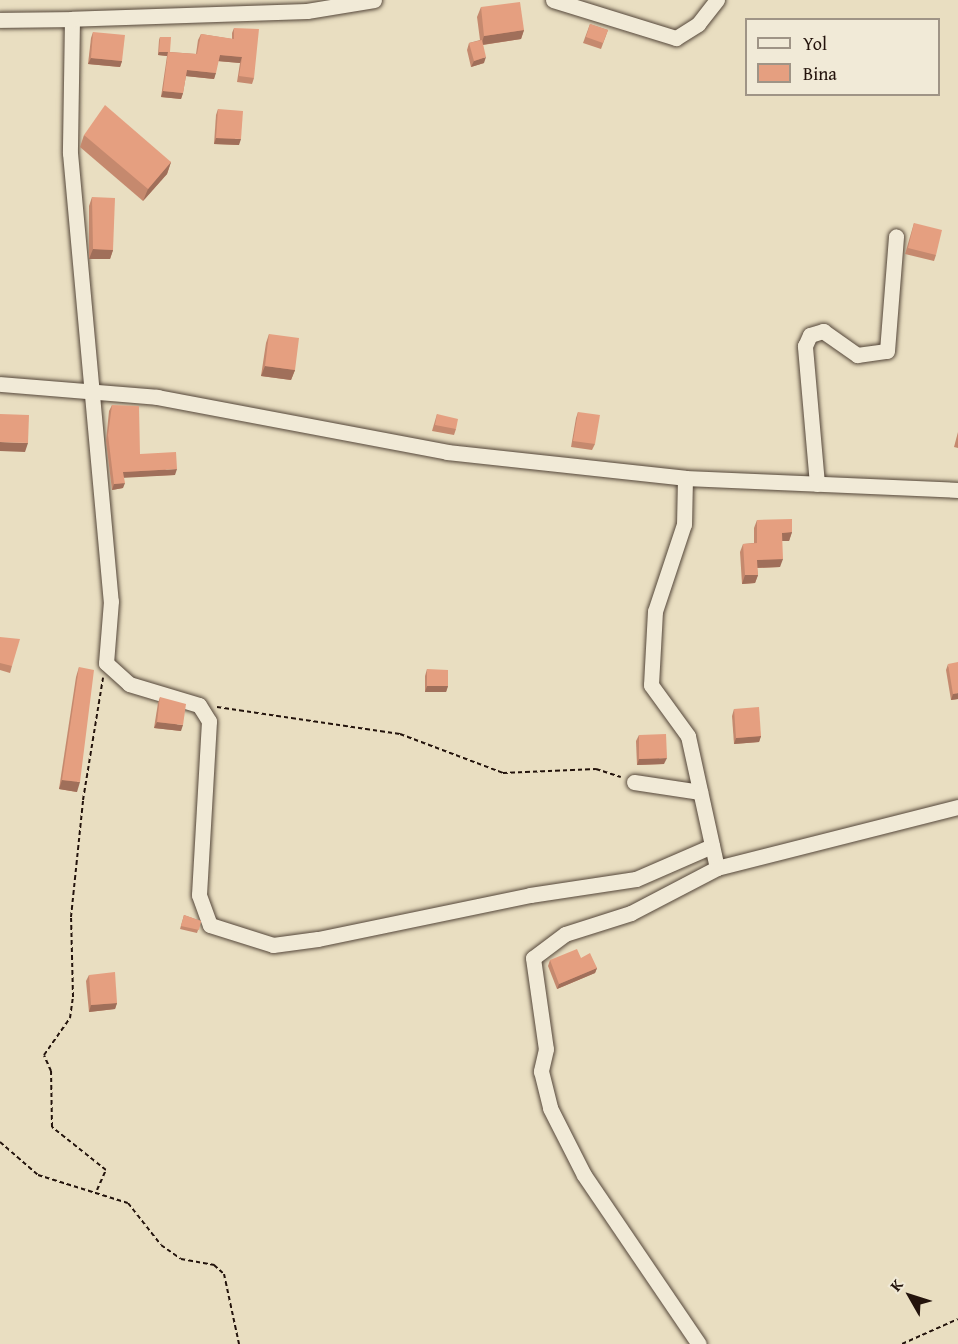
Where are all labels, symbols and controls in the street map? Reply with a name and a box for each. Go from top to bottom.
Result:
legend [745,18,940,96]
text: Yol [803,30,827,57]
text: Bina [803,60,837,87]
north arrow [880,1266,940,1326]
text: K [883,1273,909,1296]

